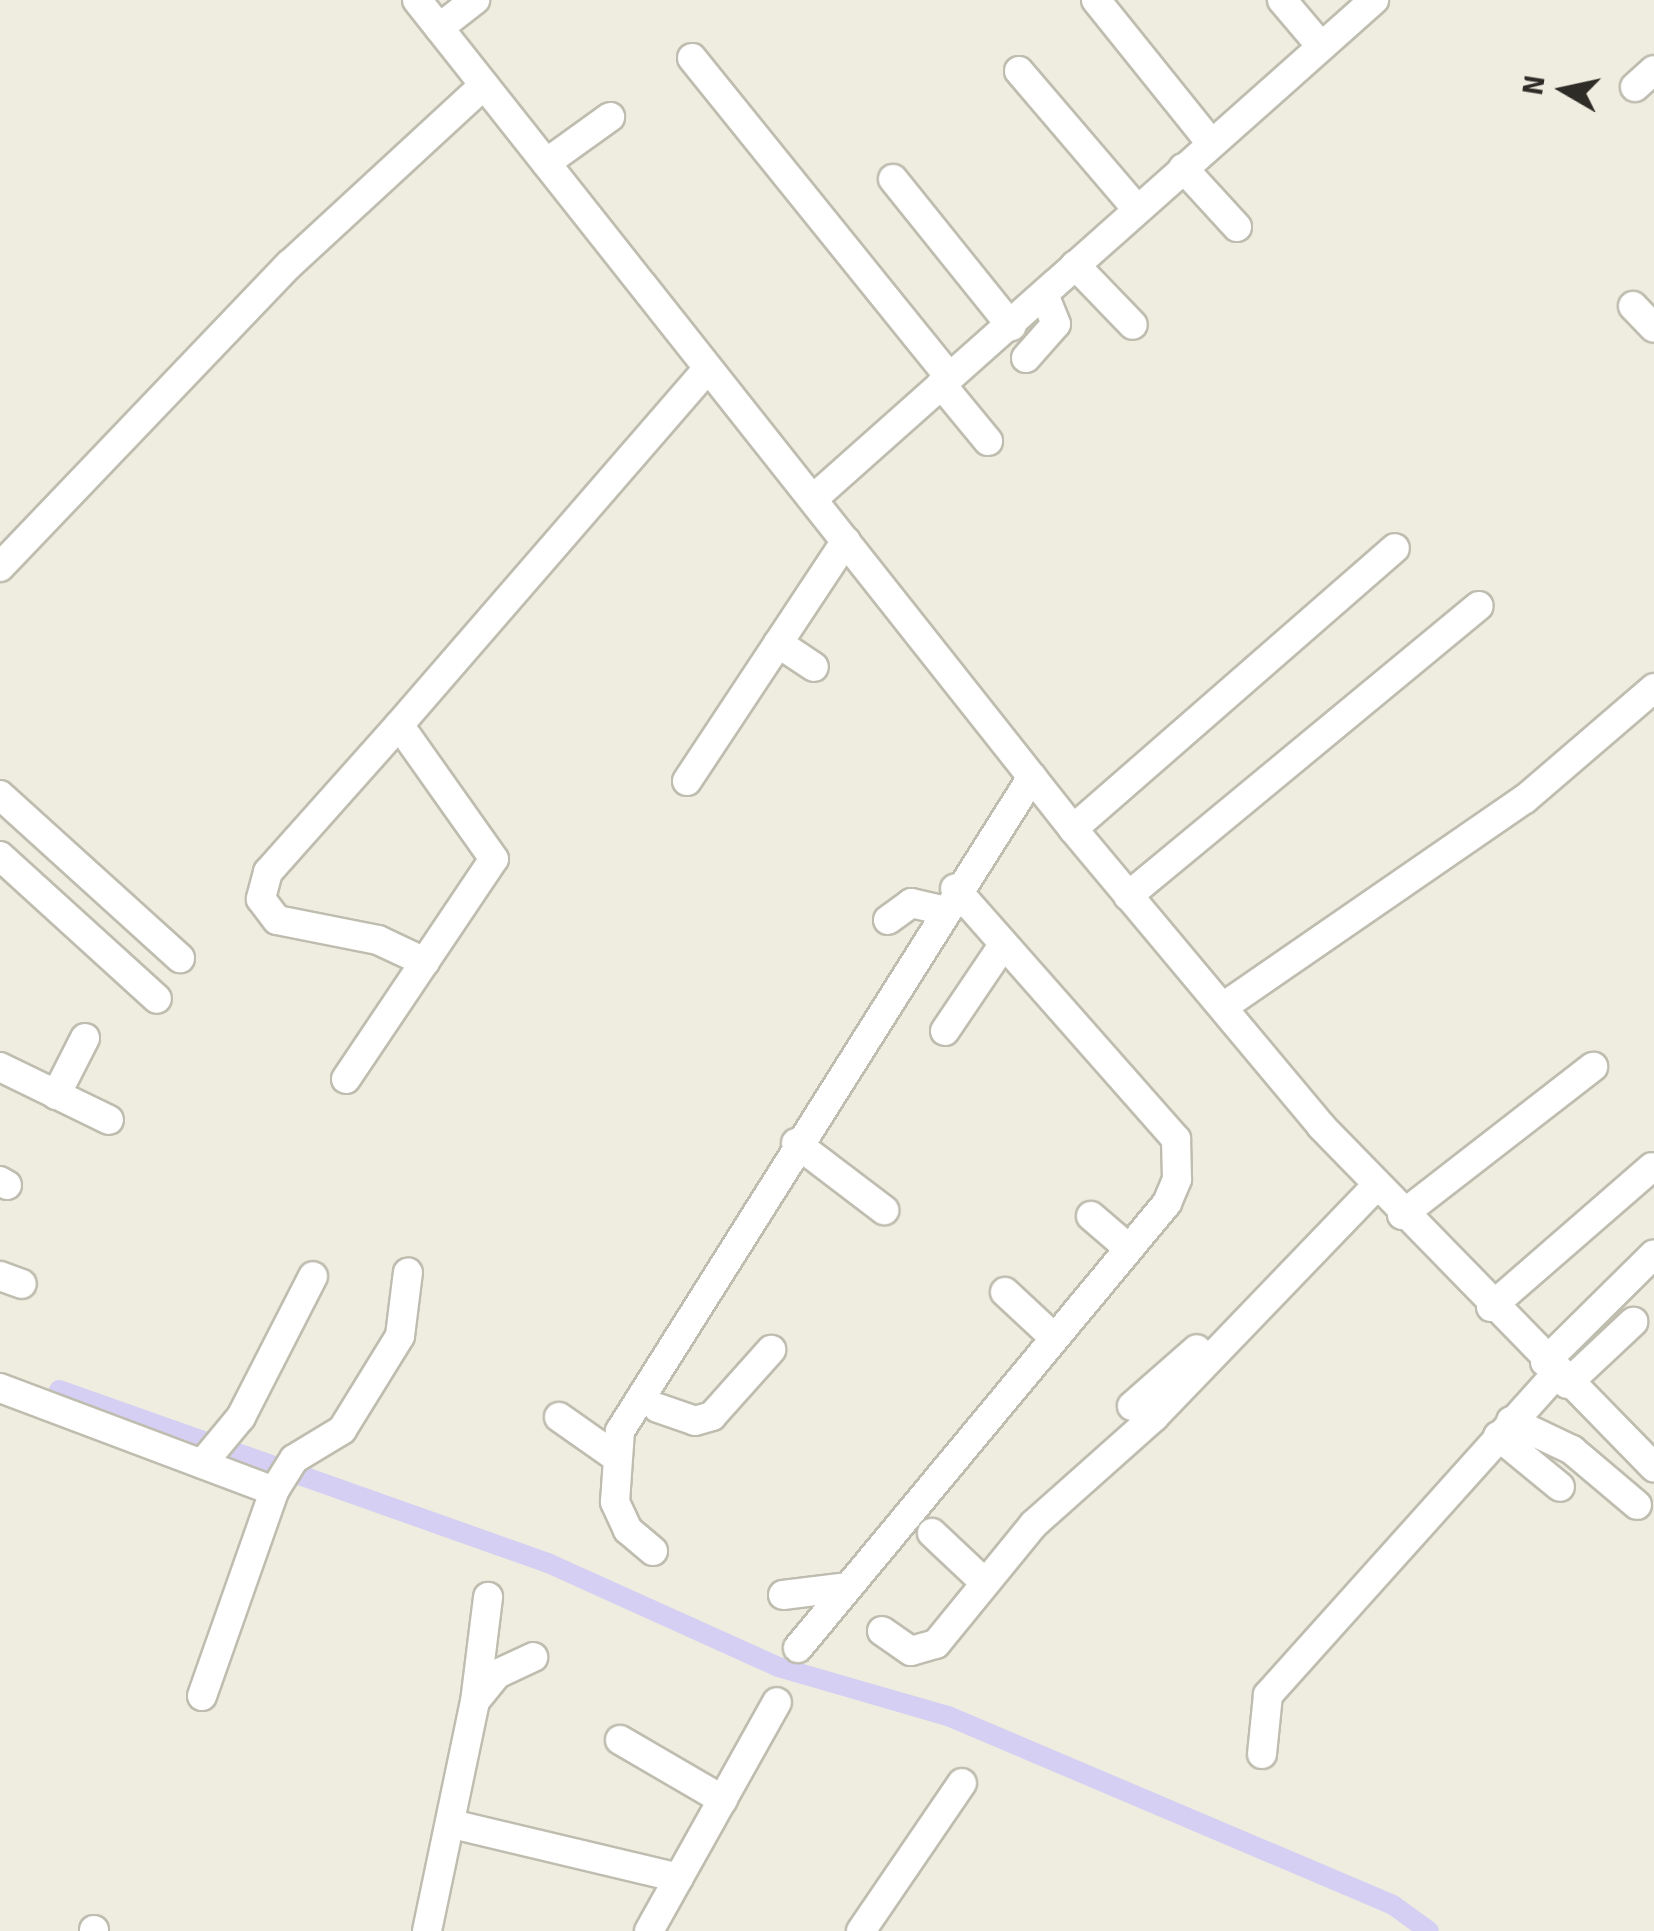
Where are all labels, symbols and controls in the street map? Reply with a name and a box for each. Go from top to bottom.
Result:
north arrow [1514,40,1614,140]
text: N [1516,73,1553,98]

